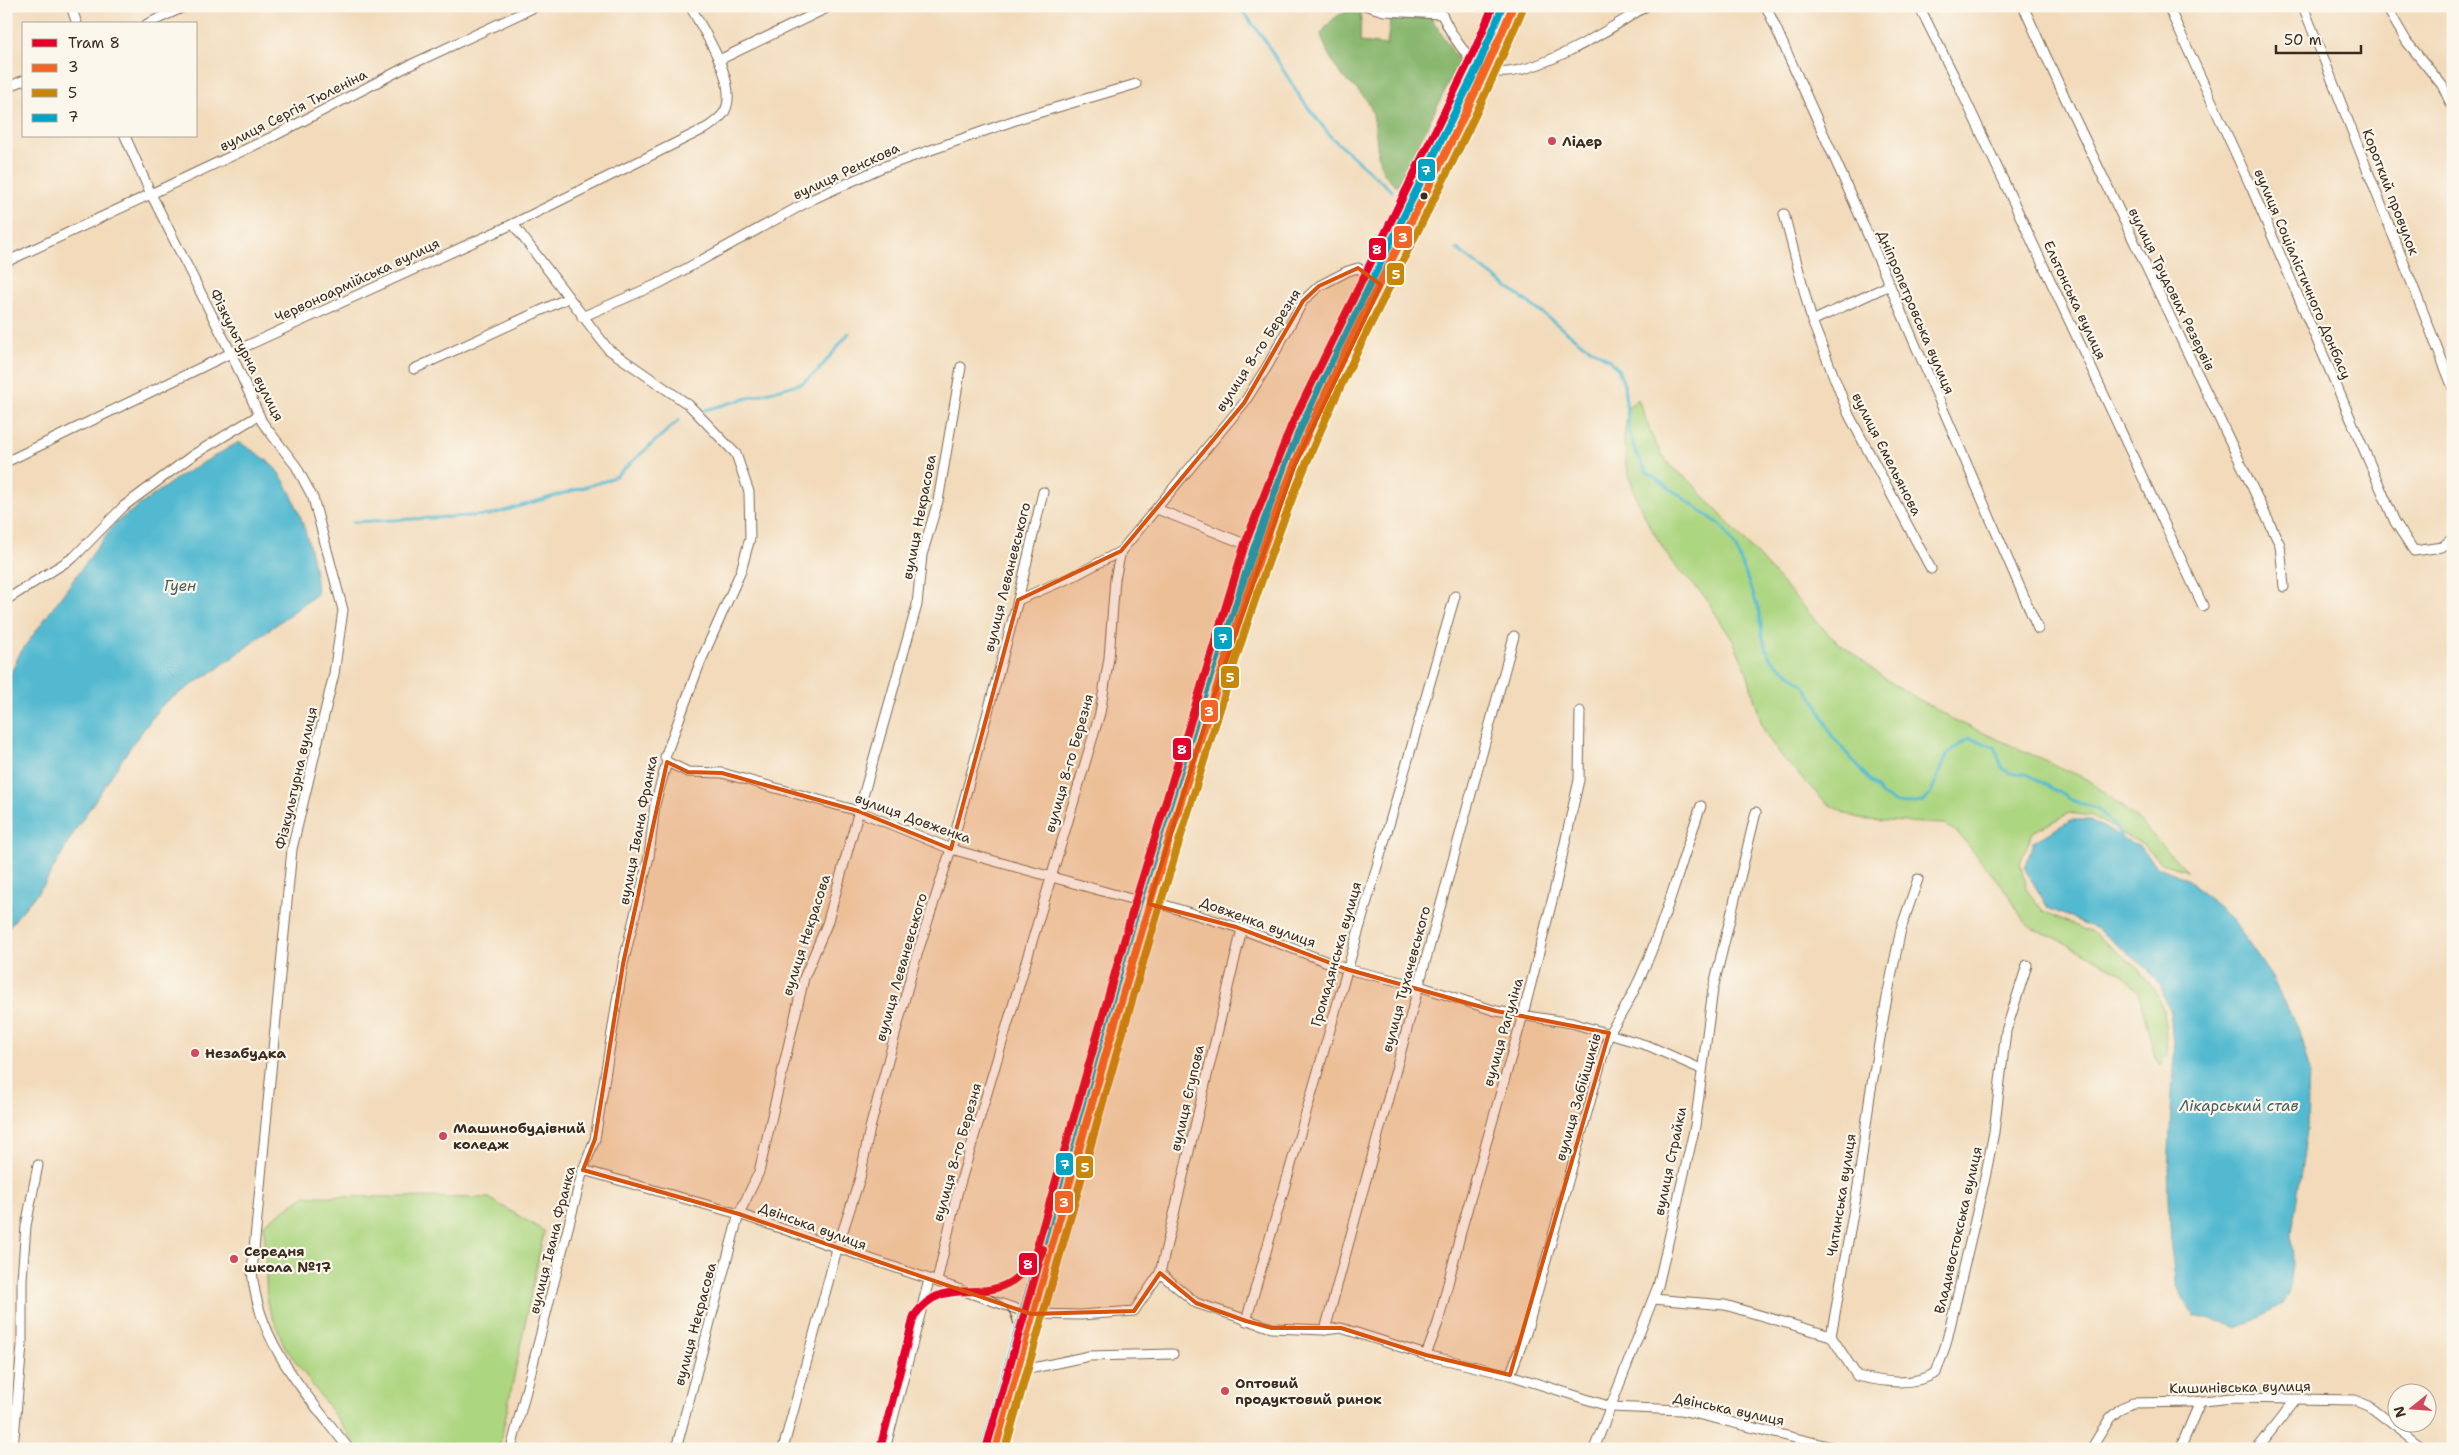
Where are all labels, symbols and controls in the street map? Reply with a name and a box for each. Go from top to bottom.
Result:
legend [22,22,198,138]
scale bar [2276,22,2362,54]
text: 50 m [2284,30,2322,50]
text: Tram 8 [68,33,120,53]
text: 3 [68,57,79,77]
street label: вулиця Сергія Тюленіна [216,65,370,155]
text: 5 [68,83,77,103]
text: 7 [68,107,79,127]
street label: Короткий провулок [2359,126,2424,258]
place label: Лідер [1562,132,1602,150]
marker: Лідер [1546,135,1558,147]
street label: вулиця Ренскова [790,138,902,204]
line badge: 7 [1417,158,1436,182]
text: 7 [1421,161,1431,179]
street label: вулиця Соціалістичного Донбасу [2250,166,2356,382]
unlabelled marker [1419,191,1429,201]
street label: вулиця Трудових Резервів [2125,205,2219,373]
line badge: 3 [1393,225,1413,249]
street label: Дніпропетровська вулиця [1873,227,1959,397]
text: 3 [1398,228,1408,246]
street label: Червоноармійська вулиця [272,234,442,326]
line badge: 8 [1368,237,1387,261]
street label: Ельтонська вулиця [2040,238,2110,362]
text: 8 [1372,240,1382,258]
line badge: 5 [1386,262,1405,286]
text: 5 [1392,265,1401,283]
street label: вулиця 8-го Березня [1211,285,1305,415]
street label: Фізкультурна вулиця [206,286,288,424]
street label: вулиця Ємельянова [1848,389,1926,519]
street label: вулиця Некрасова [898,453,940,581]
street label: вулиця Леваневського [980,500,1034,654]
water label: Гуен [164,576,196,596]
line badge: 7 [1213,626,1233,650]
text: 7 [1218,629,1228,647]
line badge: 5 [1220,665,1240,689]
text: 5 [1226,668,1235,686]
street label: вулиця 8-го Березня [1041,692,1097,834]
line badge: 3 [1200,699,1219,723]
text: 3 [1204,702,1214,720]
street label: Фізкультурна вулиця [271,705,321,851]
line badge: 8 [1172,737,1192,761]
text: 8 [1177,740,1187,758]
street label: вулиця Івана Франка [615,754,661,906]
street label: вулиця Довженка [853,789,974,847]
street label: вулиця Некрасова [778,872,834,998]
street label: Громадянська вулиця [1307,879,1365,1029]
street label: вулиця Леваневського [871,891,931,1043]
street label: Довженка вулиця [1198,893,1318,951]
street label: вулиця Тухачевського [1378,904,1434,1054]
street label: вулиця Рагуліна [1479,975,1527,1088]
street label: вулиця Забійщиків [1551,1031,1605,1163]
street label: вулиця Єгупова [1166,1043,1208,1153]
place label: Незабудка [205,1044,286,1062]
marker: Незабудка [189,1047,201,1059]
street label: вулиця 8-го Березня [929,1081,985,1223]
water label: Лікарський став [2179,1096,2299,1116]
street label: вулиця Страйки [1650,1105,1690,1217]
place label: Машинобудівний коледж [453,1119,586,1153]
marker: Машинобудівний коледж [437,1130,449,1142]
street label: Читинська вулиця [1822,1132,1860,1258]
street label: Владивостокська вулиця [1930,1145,1986,1315]
line badge: 7 [1055,1152,1074,1176]
text: 7 [1060,1155,1070,1173]
line badge: 5 [1075,1155,1094,1179]
text: 5 [1081,1158,1090,1176]
street label: вулиця Івана Франка [525,1164,579,1316]
line badge: 3 [1054,1190,1074,1214]
text: 3 [1059,1193,1069,1211]
street label: Двінська вулиця [757,1198,869,1254]
place label: Середня школа №17 [244,1242,331,1276]
line badge: 8 [1018,1252,1038,1276]
marker: Середня школа №17 [228,1253,240,1265]
text: 8 [1023,1255,1033,1273]
street label: вулиця Некрасова [670,1260,720,1388]
place label: Оптовий продуктовий ринок [1235,1374,1382,1408]
street label: Кишинівська вулиця [2169,1377,2311,1397]
north arrow [2386,1382,2436,1432]
marker: Оптовий продуктовий ринок [1219,1385,1231,1397]
street label: Двінська вулиця [1672,1388,1786,1430]
text: N [2389,1404,2410,1420]

